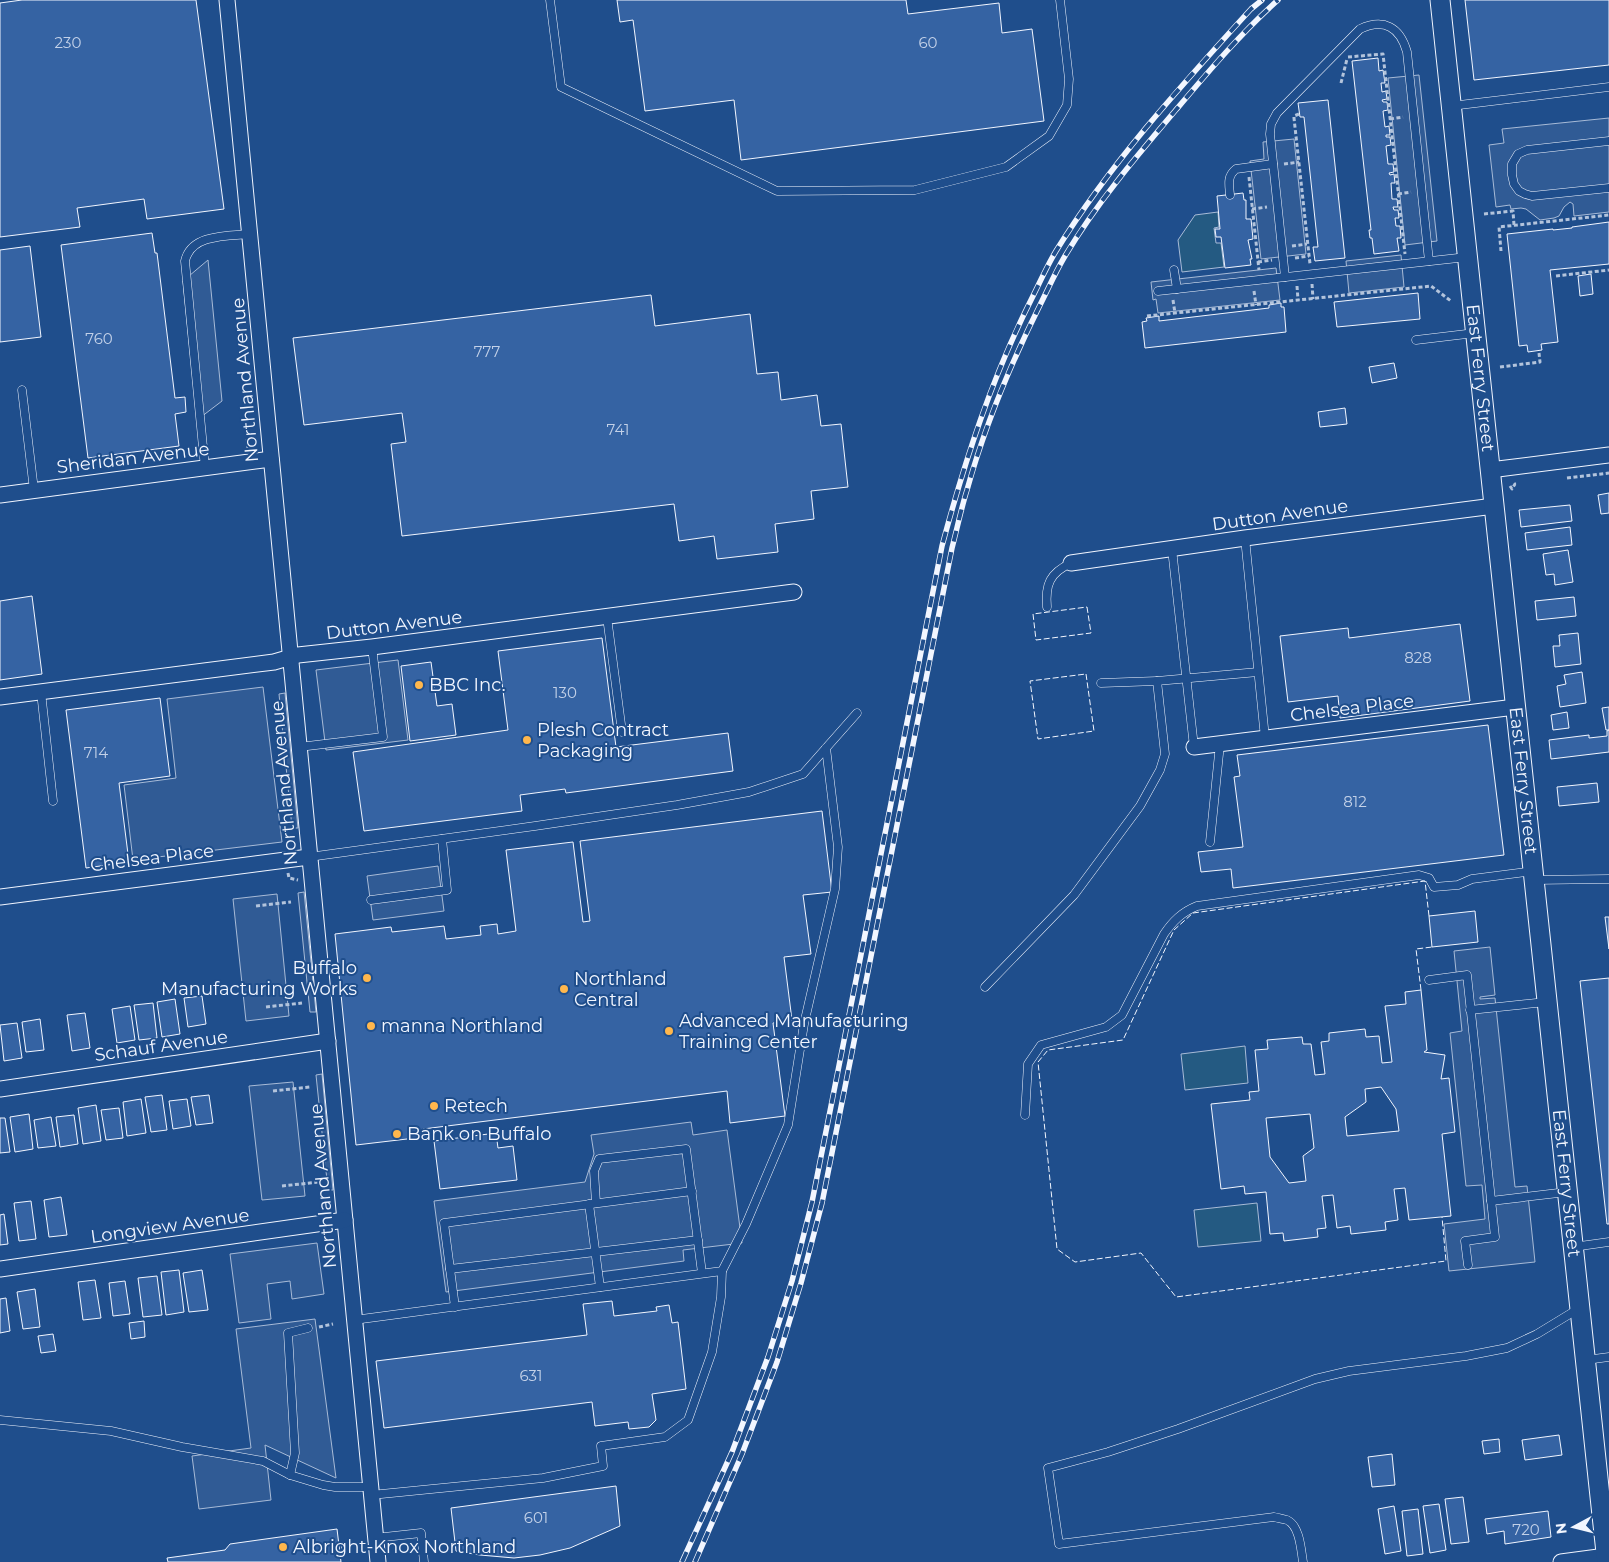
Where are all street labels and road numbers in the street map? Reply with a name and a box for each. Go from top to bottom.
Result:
street label: Northland Avenue [227,297,263,463]
street label: East Ferry Street [1462,303,1499,453]
street label: Sheridan Avenue [55,438,211,478]
street label: Dutton Avenue [1211,495,1350,535]
street label: Dutton Avenue [325,606,463,644]
street label: Chelsea Place [1289,689,1415,727]
street label: Northland Avenue [266,700,302,866]
street label: East Ferry Street [1505,706,1542,856]
street label: Chelsea Place [89,839,215,877]
street label: Schauf Avenue [93,1026,229,1066]
street label: Northland Avenue [305,1103,341,1269]
street label: East Ferry Street [1548,1108,1585,1258]
street label: Longview Avenue [89,1204,251,1248]

